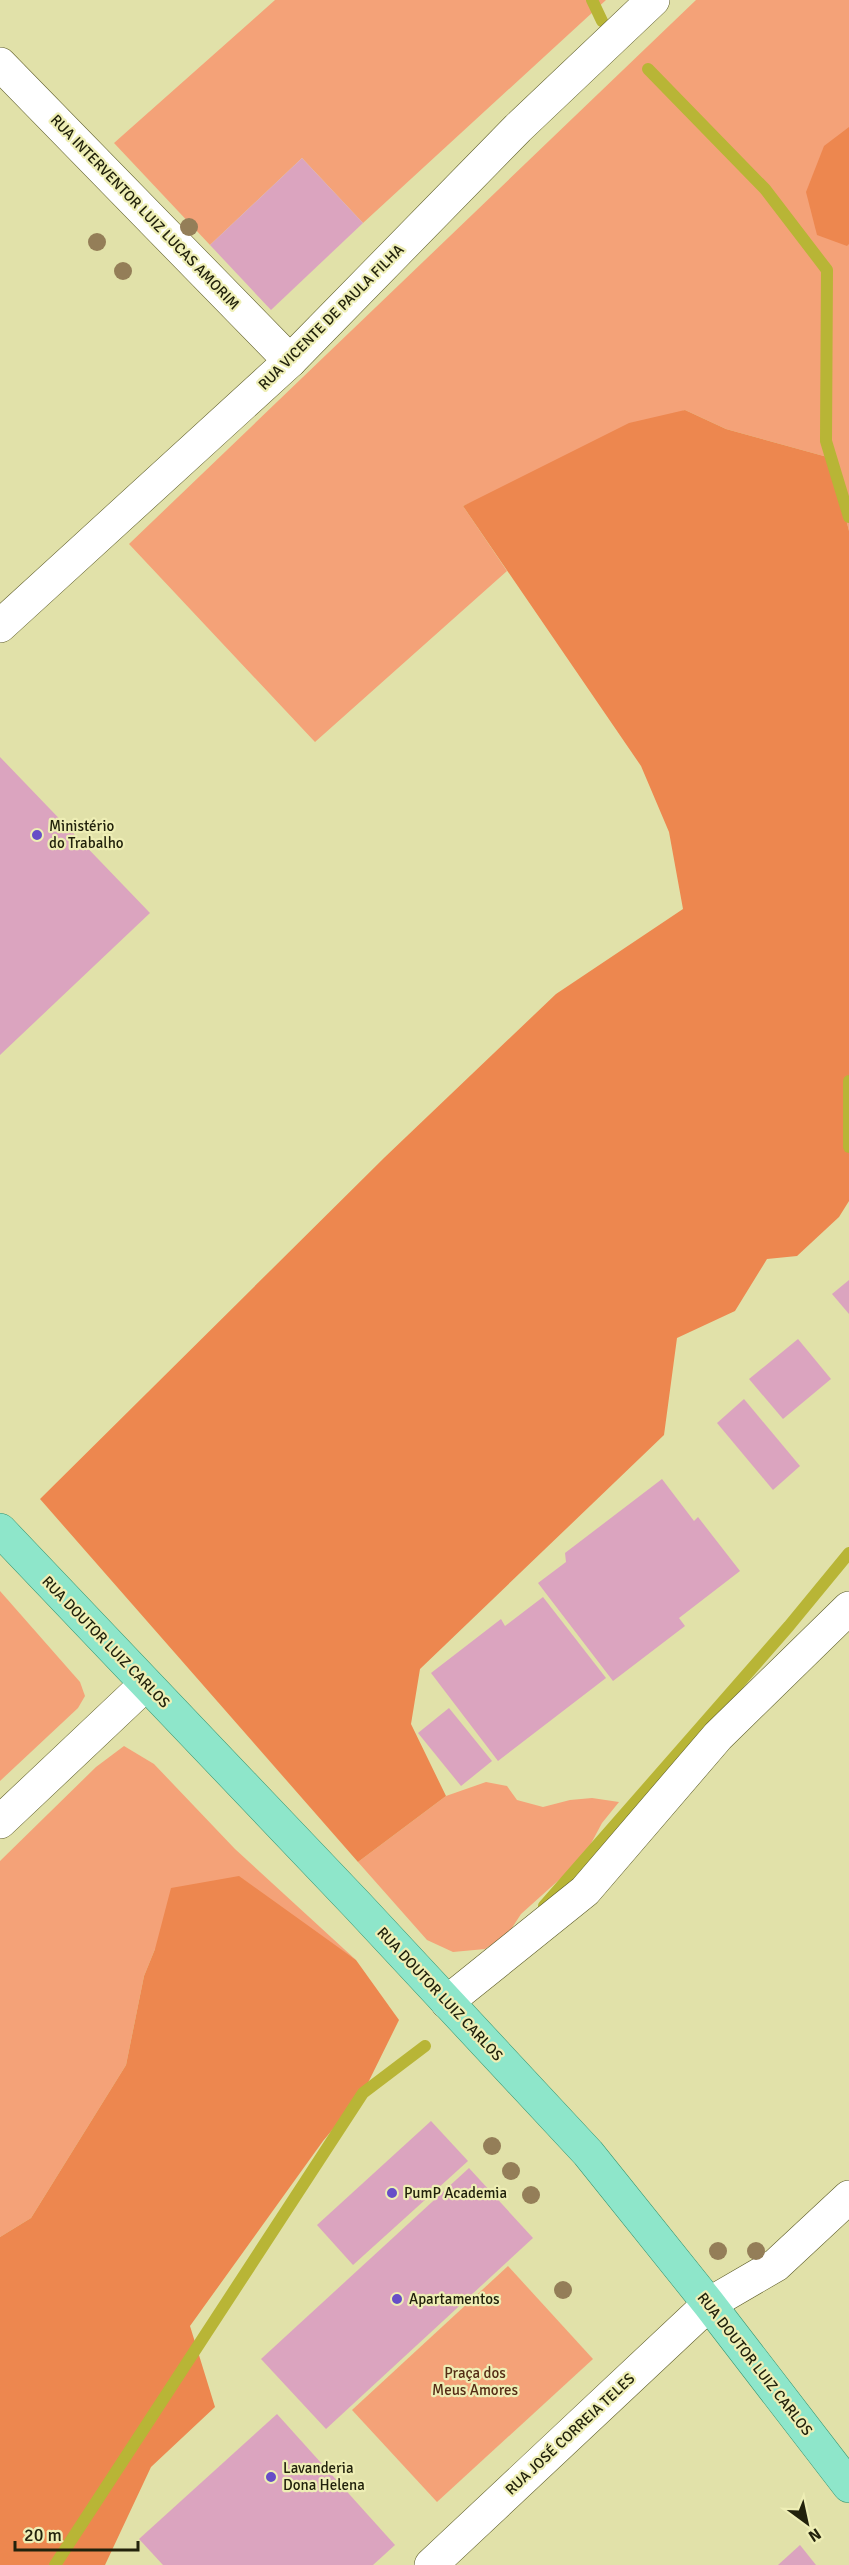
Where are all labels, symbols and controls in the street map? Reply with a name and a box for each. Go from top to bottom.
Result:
street label: RUA INTERVENTOR LUIZ LUCAS AMORIM [47,111,243,313]
street label: RUA VICENTE DE PAULA FILHA [255,241,407,393]
place label: Ministério do Trabalho [49,817,124,852]
marker: Ministério do Trabalho [30,828,44,842]
street label: RUA DOUTOR LUIZ CARLOS [38,1572,174,1712]
street label: RUA DOUTOR LUIZ CARLOS [373,1923,507,2065]
place label: PumP Academia [404,2184,507,2202]
marker: PumP Academia [385,2186,399,2200]
street label: RUA DOUTOR LUIZ CARLOS [694,2289,816,2439]
place label: Apartamentos [409,2290,500,2308]
marker: Apartamentos [390,2292,404,2306]
park label: Praça dos Meus Amores [432,2364,518,2399]
street label: RUA JOSÉ CORREIA TELES [501,2369,638,2499]
place label: Lavanderia Dona Helena [283,2459,365,2494]
marker: Lavanderia Dona Helena [264,2470,278,2484]
north arrow [777,2493,837,2553]
scale bar [15,2514,138,2552]
text: N [805,2523,825,2546]
text: 20 m [24,2524,62,2546]

